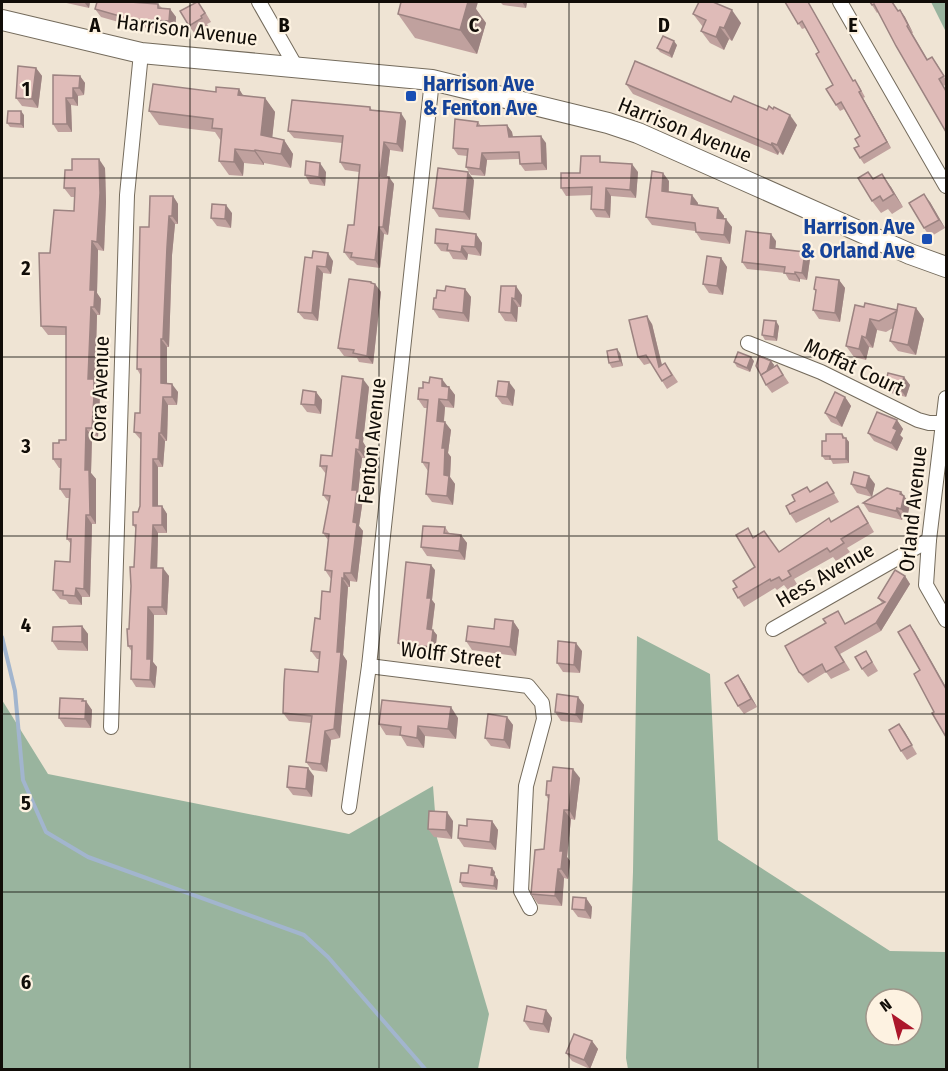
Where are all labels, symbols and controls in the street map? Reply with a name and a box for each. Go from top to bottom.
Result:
street label: Harrison Avenue [115,8,259,52]
text: A [89,13,102,37]
text: B [278,13,290,37]
text: C [469,13,480,37]
text: D [658,13,670,37]
text: E [848,13,858,37]
place label: Harrison Ave & Fenton Ave [423,71,538,121]
text: 1 [22,77,30,101]
marker: Harrison Ave & Fenton Ave [404,89,418,103]
street label: Harrison Avenue [614,91,756,169]
place label: Harrison Ave & Orland Ave [801,214,915,264]
marker: Harrison Ave & Orland Ave [920,232,934,246]
text: 2 [20,256,31,280]
street label: Moffat Court [800,333,908,401]
street label: Cora Avenue [85,335,115,443]
street label: Fenton Avenue [352,377,392,505]
text: 3 [20,434,31,458]
street label: Orland Avenue [893,445,933,573]
street label: Hess Avenue [771,537,879,613]
text: 4 [21,613,31,637]
street label: Wolff Street [399,636,503,674]
text: 5 [21,791,31,815]
text: 6 [21,970,31,994]
north arrow [864,987,924,1047]
text: N [876,995,895,1016]

